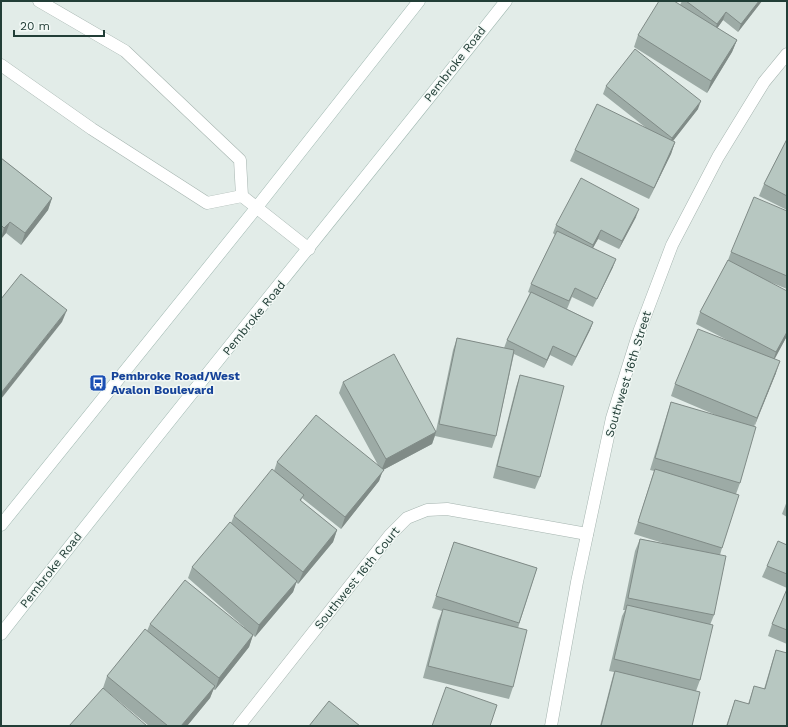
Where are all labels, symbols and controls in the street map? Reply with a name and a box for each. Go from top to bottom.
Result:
scale bar [14,12,104,38]
text: 20 m [20,19,50,33]
street label: Pembroke Road [421,23,489,105]
street label: Pembroke Road [220,278,288,358]
street label: Southwest 16th Street [602,309,654,439]
place label: Pembroke Road/West Avalon Boulevard [111,369,240,397]
bus stop icon: Pembroke Road/West Avalon Boulevard [88,373,108,393]
street label: Southwest 16th Court [311,524,403,632]
street label: Pembroke Road [17,529,85,611]

